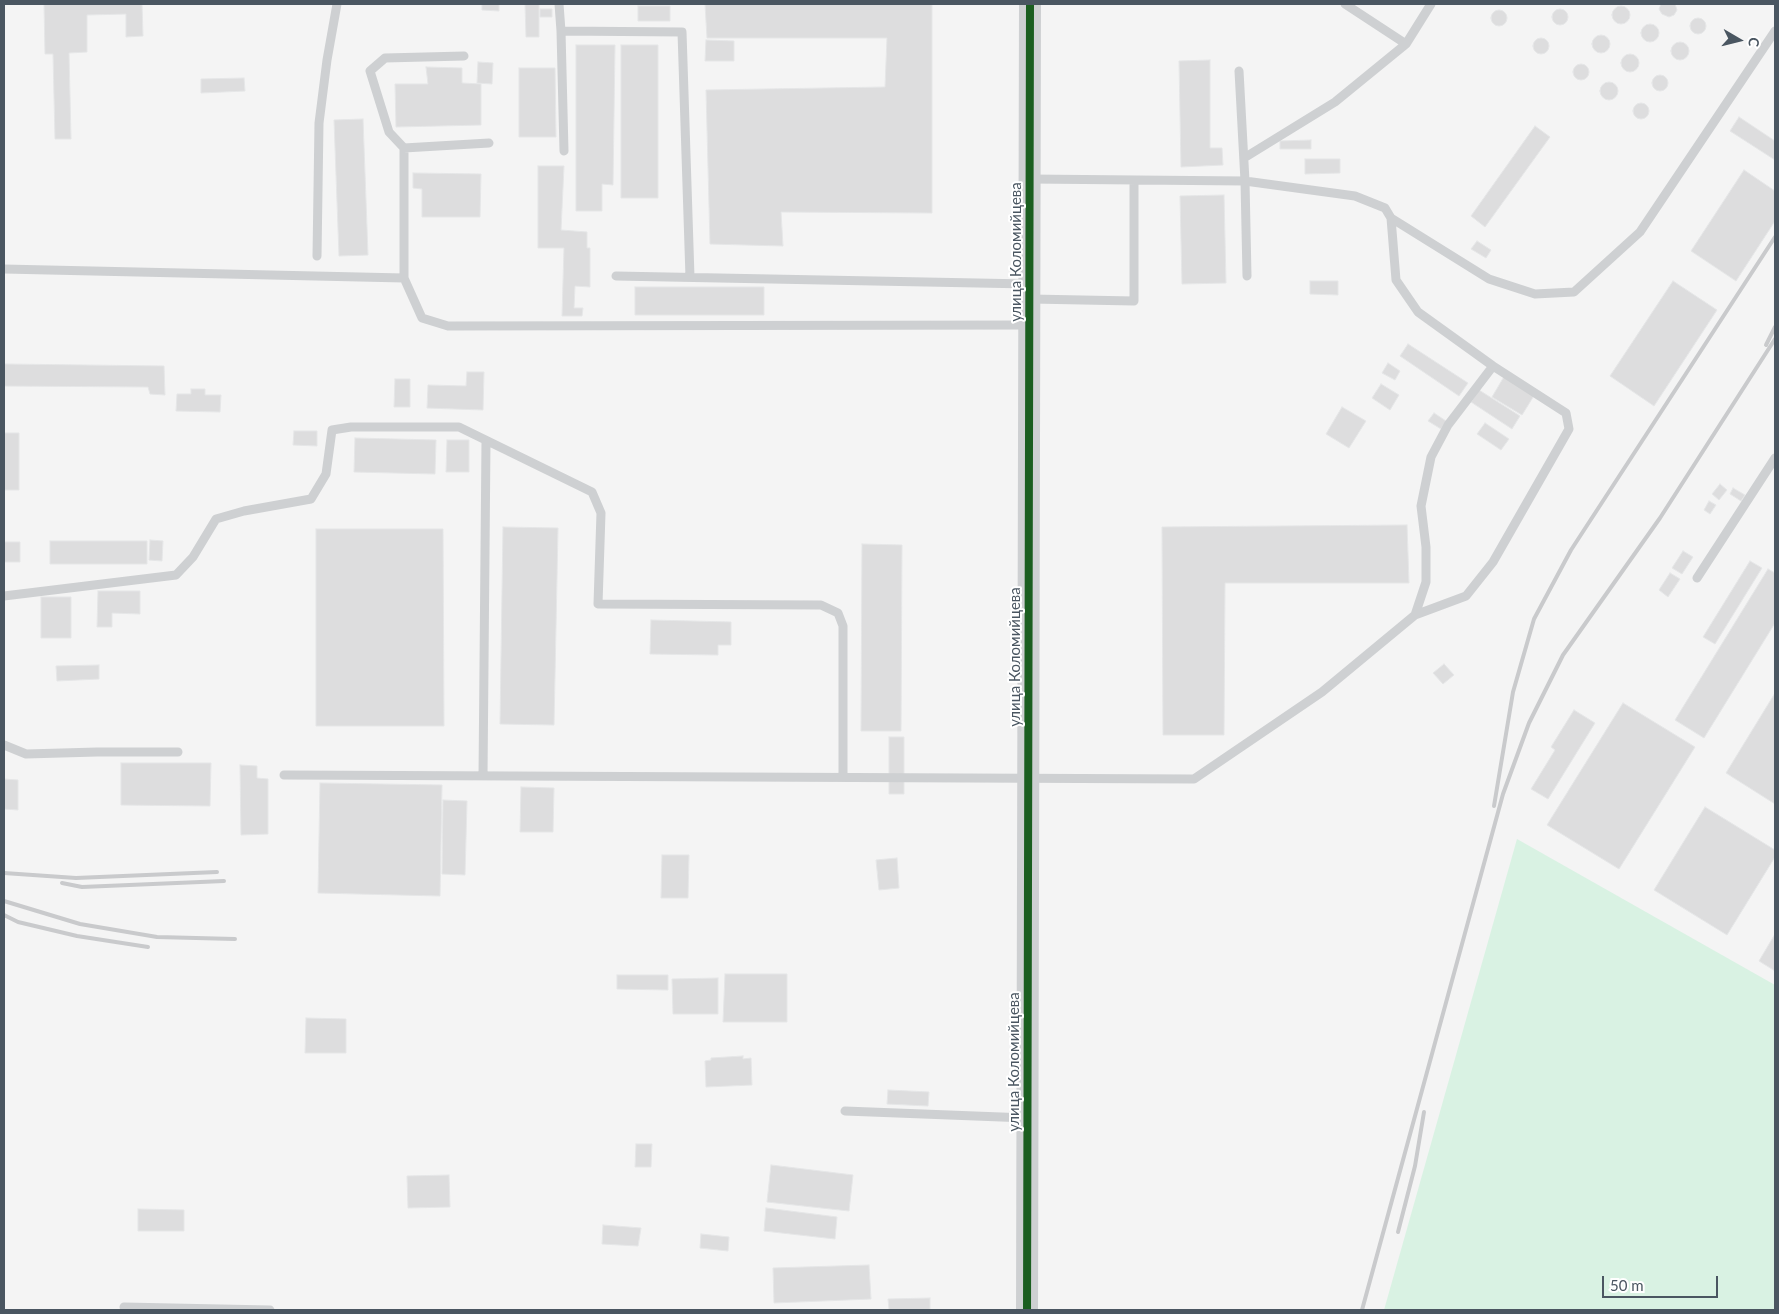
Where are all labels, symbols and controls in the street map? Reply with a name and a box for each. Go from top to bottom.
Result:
north arrow [1714,15,1764,65]
text: С [1745,36,1763,48]
street label: улица Коломийцева [1007,182,1025,322]
street label: улица Коломийцева [1006,587,1024,727]
street label: улица Коломийцева [1005,992,1023,1132]
scale bar [1604,1266,1720,1298]
text: 50 m [1610,1276,1644,1294]

